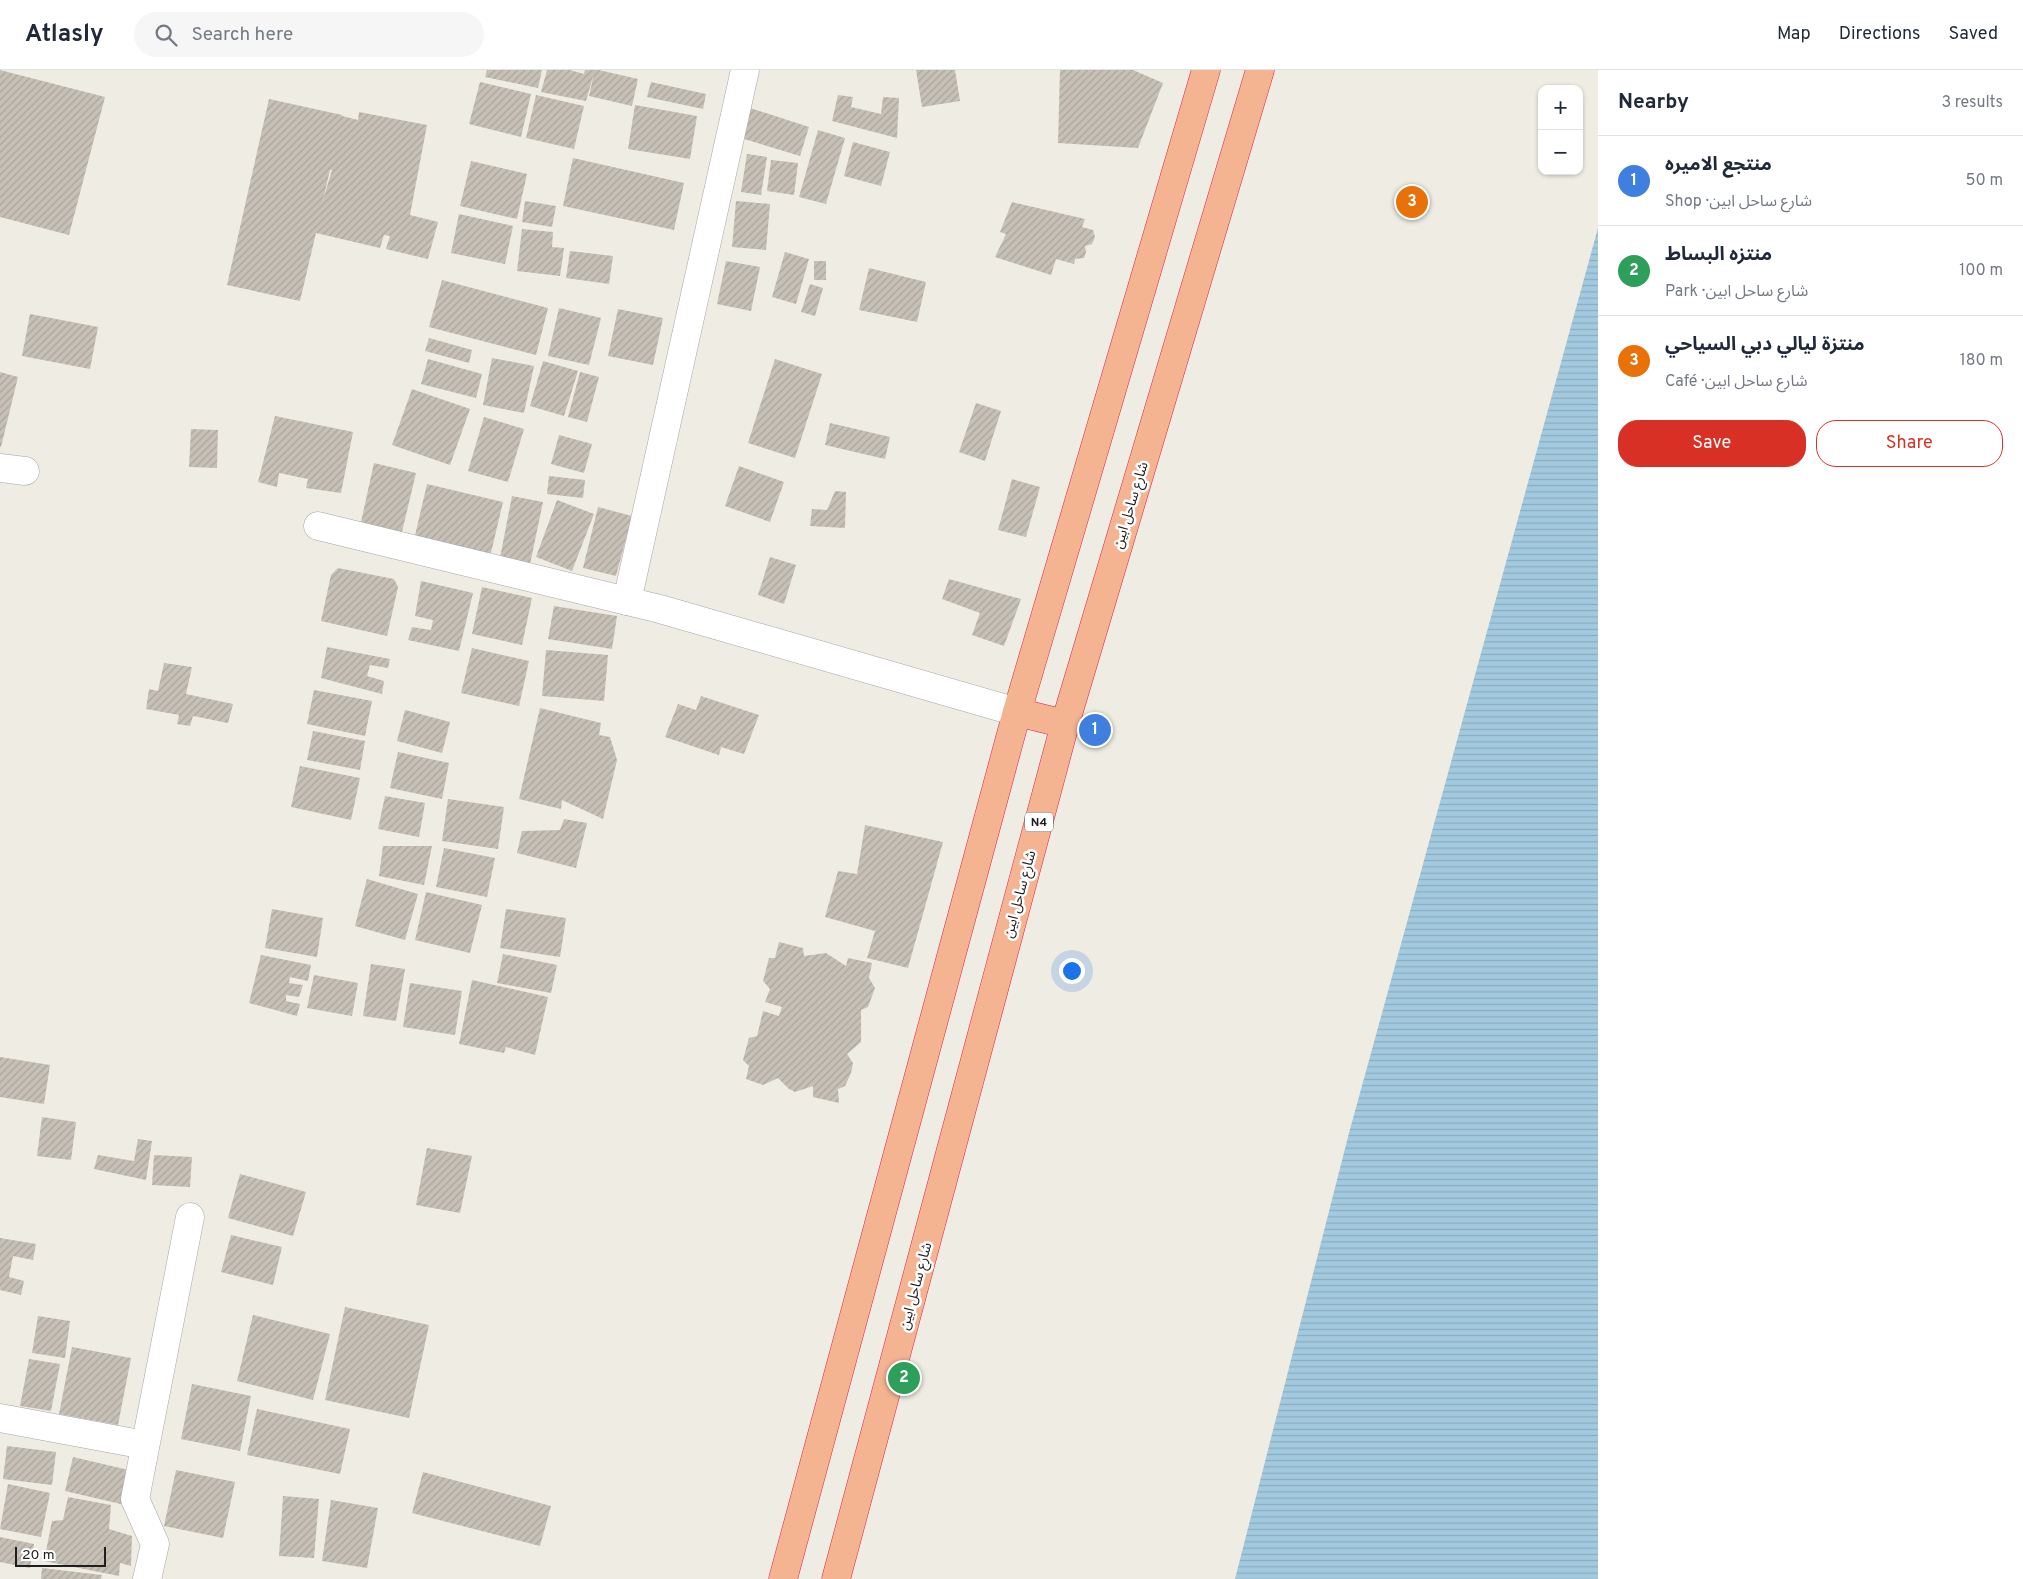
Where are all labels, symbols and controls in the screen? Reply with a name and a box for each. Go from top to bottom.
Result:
search box [134,12,484,57]
text: Atlasly [25,20,104,50]
icon: search [152,21,180,49]
text: Search here [192,23,293,47]
text: Map [1777,23,1811,46]
text: Directions [1839,23,1921,46]
text: Saved [1949,23,1998,46]
map controls [1538,85,1583,175]
button: + [1538,85,1583,130]
text: Nearby [1618,89,1689,116]
text: 3 results [1941,93,2003,113]
button: − [1538,130,1583,175]
text: منتجع الاميره [1665,153,1772,177]
text: 1 [1631,171,1637,191]
text: 50 m [1966,171,2003,191]
pin: 3 [1396,183,1428,221]
text: Shop · شارع ساحل ابين [1665,192,1812,212]
text: منتزه البساط [1665,243,1772,267]
text: 2 [1629,261,1639,281]
text: 100 m [1959,261,2003,281]
text: Park · شارع ساحل ابين [1665,282,1808,302]
text: منتزة ليالي دبي السياحي [1665,333,1865,357]
text: 3 [1629,351,1639,371]
text: 180 m [1960,351,2003,371]
text: Café · شارع ساحل ابين [1665,372,1808,392]
button: Save [1618,420,1806,467]
button: Share [1816,420,2003,467]
street label: شارع ساحل ابين [1110,460,1154,551]
pin: 1 [1079,711,1111,749]
road number: N4 [1025,812,1053,832]
street label: شارع ساحل ابين [1001,849,1041,940]
your location [1059,958,1085,984]
street label: شارع ساحل ابين [897,1241,937,1332]
pin: 2 [888,1359,920,1397]
scale bar [15,1544,106,1567]
text: 20 m [22,1547,55,1564]

